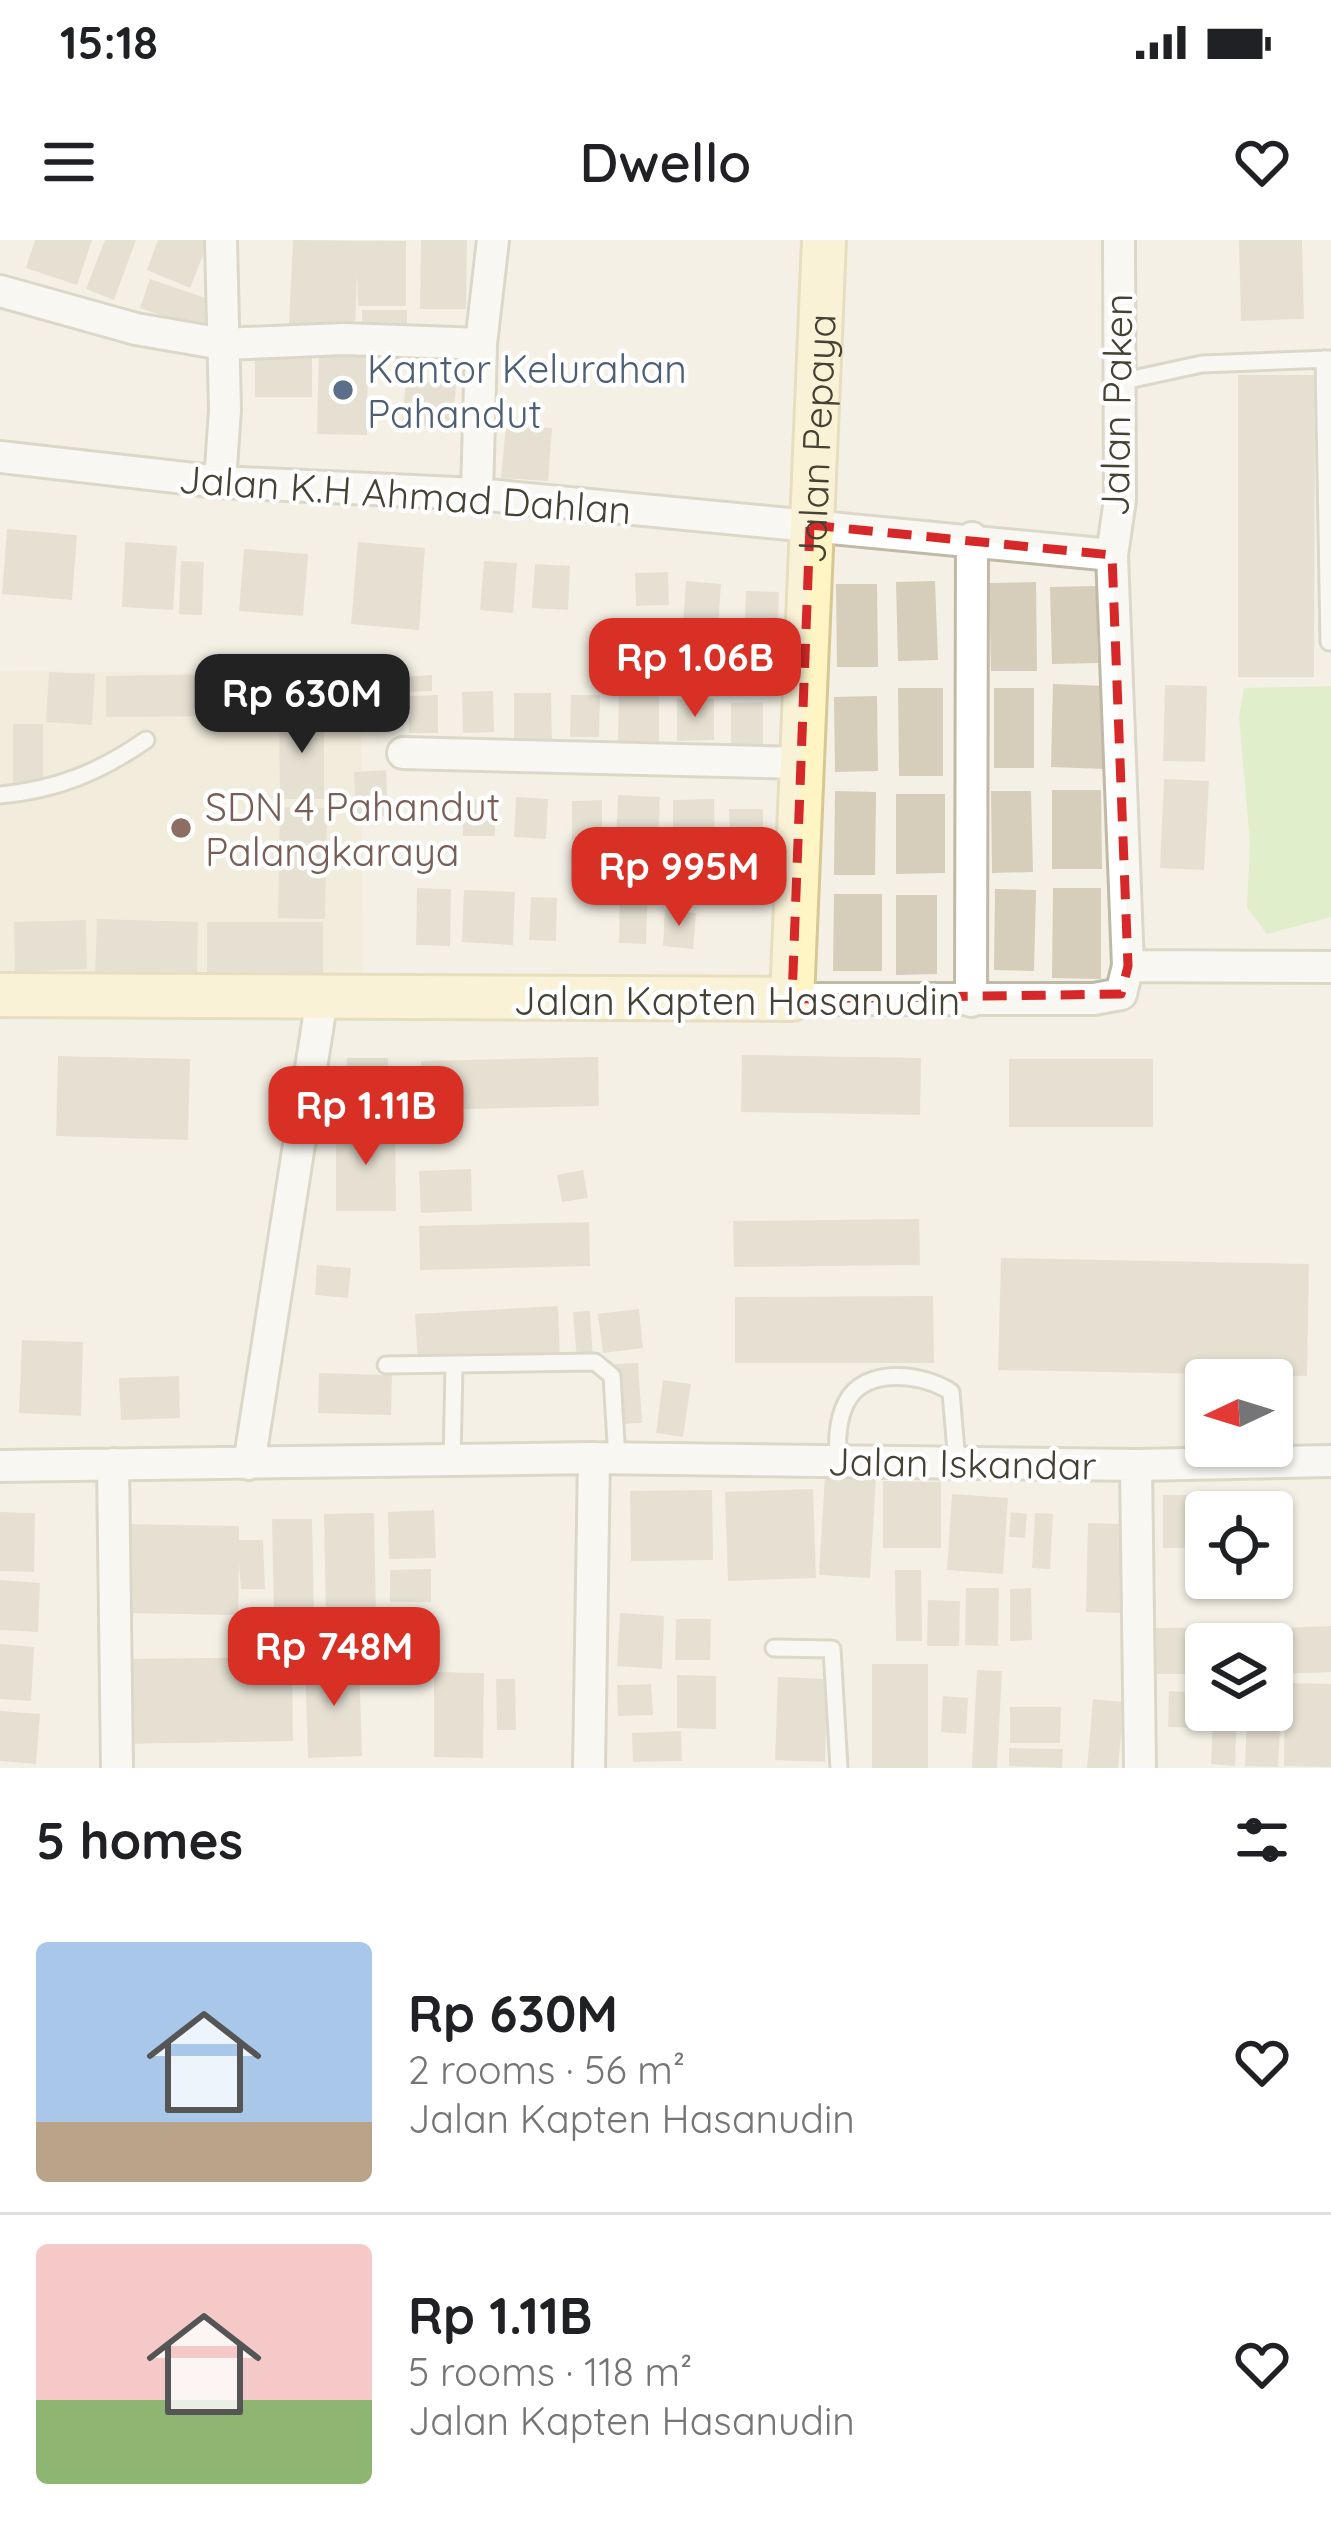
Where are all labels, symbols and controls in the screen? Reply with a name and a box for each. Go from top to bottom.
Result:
text: 15:18 [60,14,158,70]
text: Dwello [580,128,751,196]
icon: menu [36,129,102,195]
icon: heart [1229,129,1295,195]
street label: Jalan Paken [1090,293,1142,517]
street label: Jalan Pepaya [786,313,845,564]
place label: Kantor Kelurahan Pahandut [367,344,687,438]
marker: Kantor Kelurahan Pahandut [330,377,356,403]
street label: Jalan K.H Ahmad Dahlan [177,454,633,534]
pin: Rp 1.06B [571,618,819,720]
text: Rp 1.06B [616,632,774,681]
pin: Rp 630M [191,654,413,756]
text: Rp 630M [222,668,382,717]
place label: SDN 4 Pahandut Palangkaraya [205,782,500,876]
marker: SDN 4 Pahandut Palangkaraya [168,815,194,841]
pin: Rp 995M [568,827,790,929]
text: Rp 995M [599,841,759,890]
street label: Jalan Kapten Hasanudin [514,976,960,1025]
pin: Rp 1.11B [242,1066,490,1168]
text: Rp 1.11B [295,1080,437,1129]
north arrow [1185,1359,1293,1467]
map controls [1185,1359,1293,1731]
street label: Jalan Iskandar [827,1436,1097,1490]
button: locate [1185,1491,1293,1599]
pin: Rp 748M [223,1607,445,1709]
text: Rp 748M [255,1621,413,1670]
button: layers [1185,1623,1293,1731]
icon: filters [1229,1807,1295,1873]
text: 5 homes [36,1808,243,1872]
text: Rp 630M [408,1981,618,2045]
icon: home [132,1990,276,2134]
icon: heart [1229,2029,1295,2095]
text: 2 rooms · 56 m² [408,2045,685,2094]
text: Jalan Kapten Hasanudin [408,2094,855,2143]
text: Rp 1.11B [408,2283,592,2347]
icon: home [132,2292,276,2436]
icon: heart [1229,2331,1295,2397]
text: 5 rooms · 118 m² [408,2347,692,2396]
text: Jalan Kapten Hasanudin [408,2396,855,2445]

